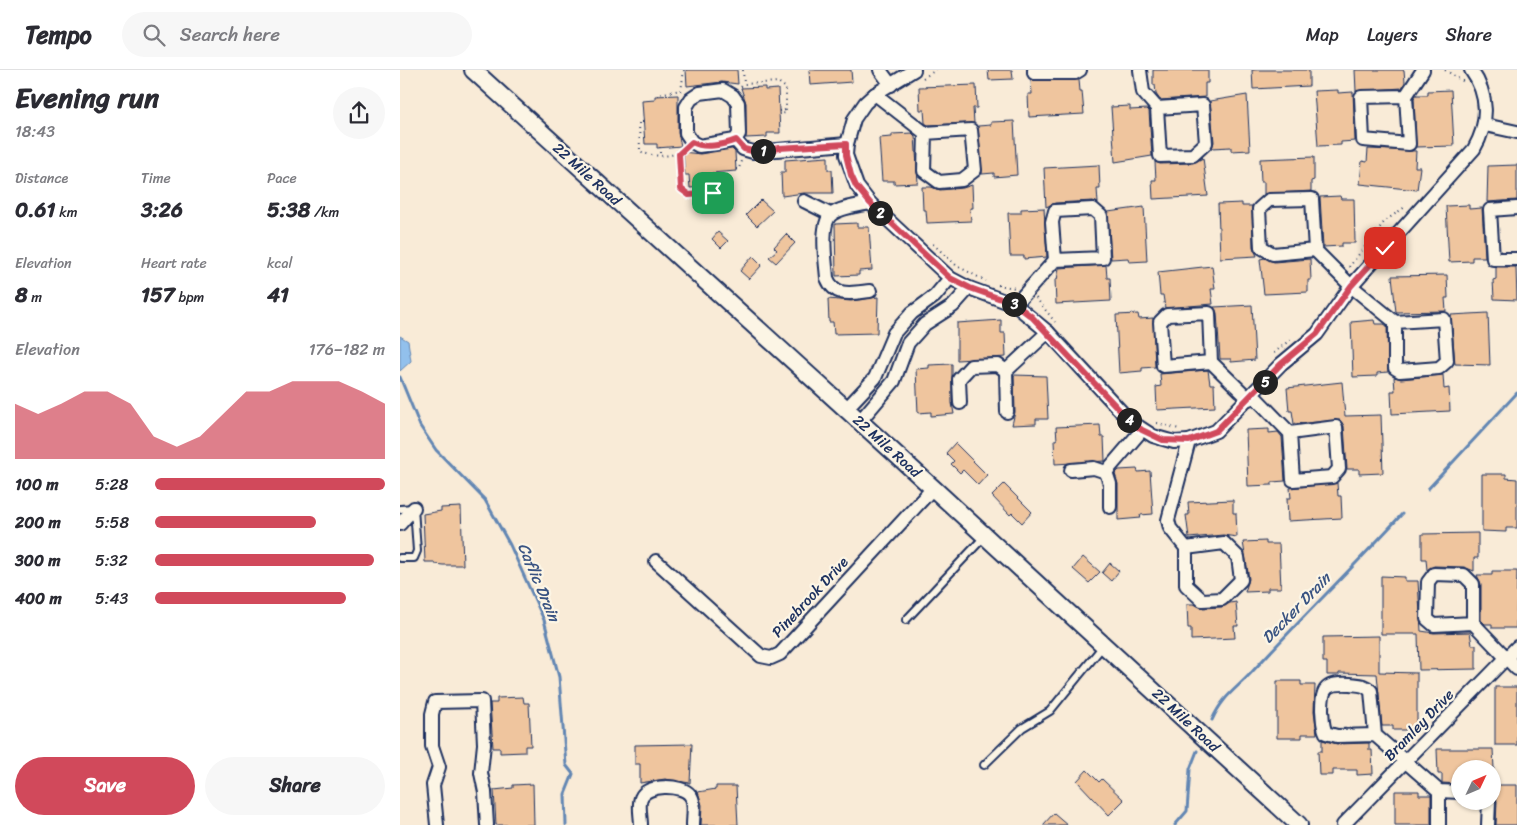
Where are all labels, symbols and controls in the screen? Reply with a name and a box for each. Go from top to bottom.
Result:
search box [122,12,472,57]
text: Tempo [25,14,92,56]
text: Search here [180,18,280,51]
text: Map [1306,19,1339,51]
text: Layers [1367,19,1418,51]
text: Share [1446,19,1492,51]
icon: search [140,21,168,49]
text: Evening run [15,73,159,122]
button: share [333,87,385,139]
text: 18:43 [15,117,55,146]
street label: 22 Mile Road [547,136,628,213]
pin: 1 [750,138,776,164]
text: 1 [760,139,767,164]
text: Distance [15,166,68,191]
text: Time [141,166,171,191]
text: Pace [267,166,297,191]
pin [692,172,734,214]
icon: arrive [699,179,727,207]
text: 0.61 [15,191,56,229]
text: 3:26 [141,191,183,229]
text: 5:38 [267,191,310,229]
text: km [56,200,77,225]
text: /km [310,200,339,225]
pin: 2 [868,200,892,226]
text: 2 [876,201,885,226]
pin [1364,227,1406,269]
icon: check [1371,234,1399,262]
text: Elevation [15,251,72,276]
text: Heart rate [141,251,207,276]
text: kcal [267,251,292,276]
text: 8 [15,276,28,314]
text: 157 [141,276,175,314]
text: 41 [267,276,289,314]
text: m [28,285,42,310]
text: bpm [175,285,204,310]
pin: 3 [1002,292,1026,316]
text: 3 [1011,292,1018,317]
text: Elevation [15,335,80,364]
text: 176–182 m [309,335,385,364]
pin: 5 [1252,370,1278,394]
text: 5 [1261,370,1270,395]
street label: 22 Mile Road [847,408,928,485]
pin: 4 [1116,408,1142,432]
text: 4 [1125,408,1134,433]
text: 100 m [15,470,59,499]
text: 5:28 [95,470,129,499]
text: 200 m [15,508,61,537]
text: 5:58 [95,508,129,537]
water label: Caflic Drain [509,538,570,628]
text: 300 m [15,546,60,575]
text: 5:32 [95,546,128,575]
street label: Pinebrook Drive [765,550,855,644]
water label: Decker Drain [1254,564,1339,651]
text: 400 m [15,584,62,613]
text: 5:43 [95,584,128,613]
street label: 22 Mile Road [1146,681,1227,759]
street label: Bramley Drive [1378,683,1461,767]
button: Save [15,757,195,815]
button: Share [205,757,385,815]
north arrow [1451,760,1501,810]
map controls [1451,760,1501,810]

